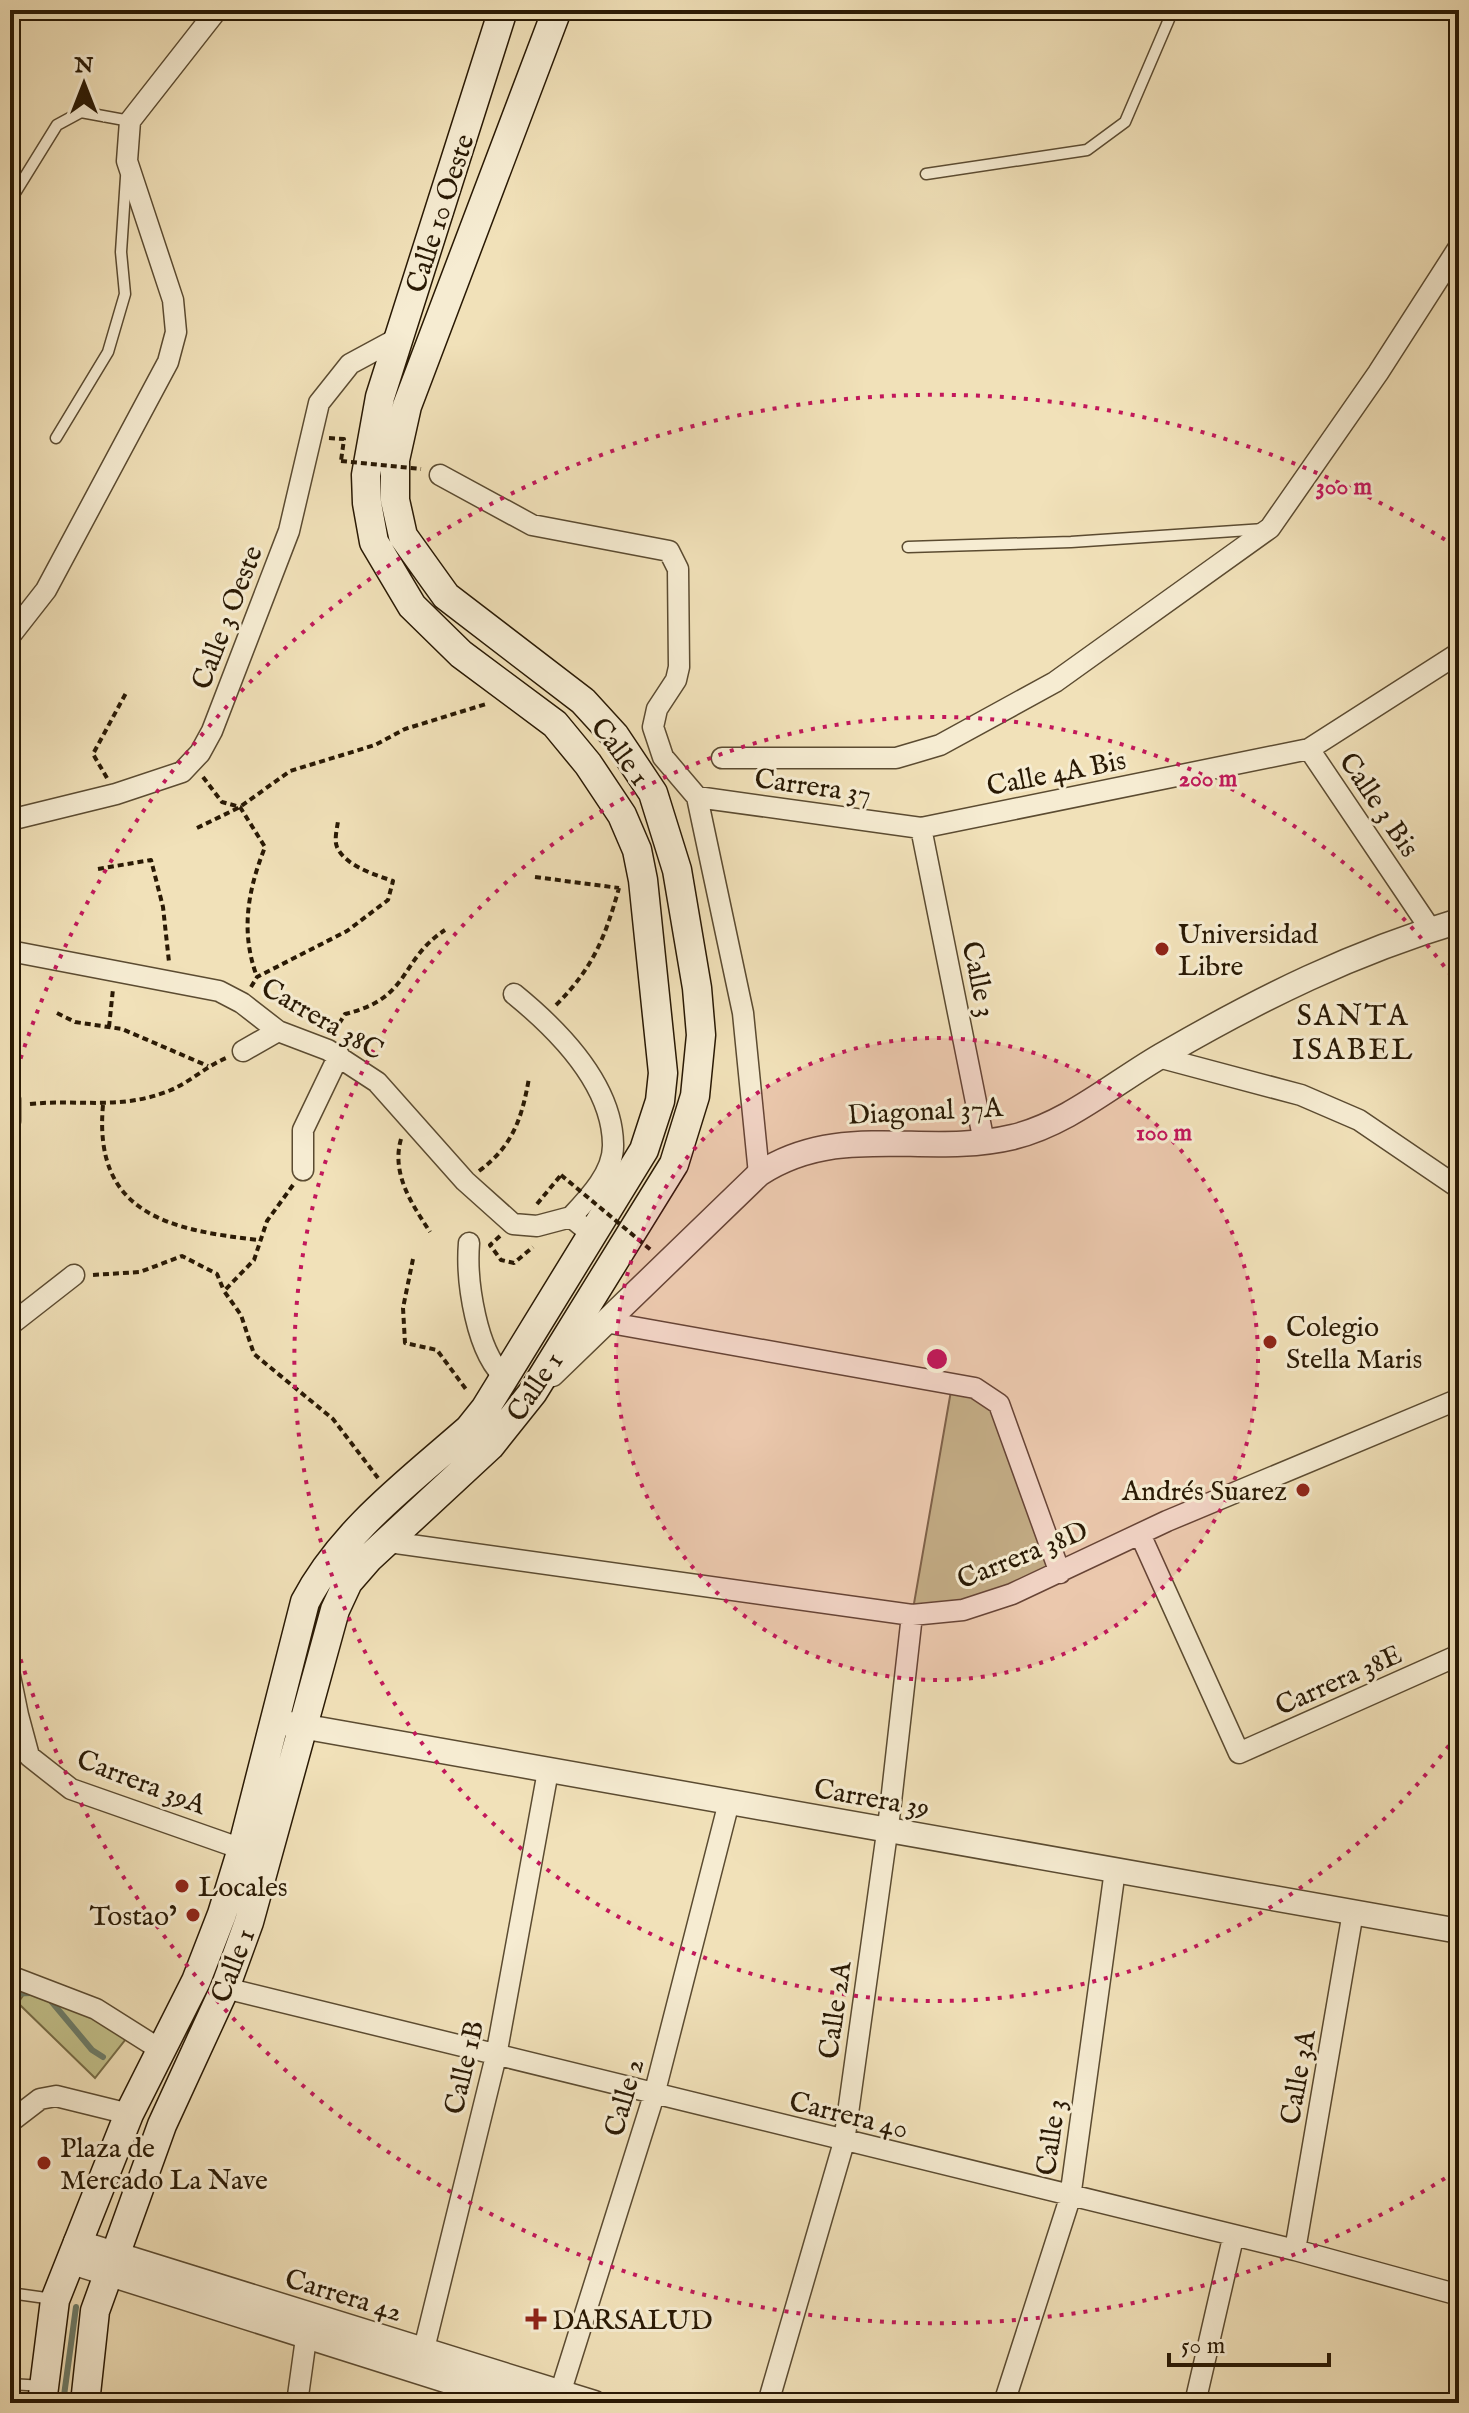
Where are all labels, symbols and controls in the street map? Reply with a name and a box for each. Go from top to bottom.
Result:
north arrow [44,44,124,124]
text: N [73,52,94,80]
street label: Calle 10 Oeste [399,130,484,298]
text: 300 m [1316,472,1373,503]
street label: Calle 3 Oeste [185,541,272,695]
street label: Calle 1 [582,711,656,794]
street label: Calle 4A Bis [984,744,1129,805]
street label: Calle 3 Bis [1330,746,1426,864]
street label: Carrera 37 [752,762,873,813]
text: 200 m [1179,764,1238,795]
place label: Universidad Libre [1178,918,1318,985]
street label: Calle 3 [952,938,1003,1021]
marker: Universidad Libre [1153,940,1171,958]
street label: Carrera 38C [254,971,389,1069]
district label: SANTA ISABEL [1292,998,1414,1070]
street label: Diagonal 37A [847,1091,1005,1134]
text: 100 m [1136,1118,1193,1149]
place label: Colegio Stella Maris [1286,1311,1422,1378]
marker: Colegio Stella Maris [1261,1333,1279,1351]
centre of rings [923,1345,951,1373]
street label: Calle 1 [500,1346,572,1429]
place label: Andrés Suarez [1121,1475,1287,1510]
marker: Andrés Suarez [1294,1481,1312,1499]
street label: Carrera 38D [952,1514,1093,1598]
street label: Carrera 38E [1270,1638,1408,1725]
street label: Carrera 39A [72,1743,212,1824]
street label: Carrera 39 [811,1772,932,1827]
place label: Locales [198,1871,288,1906]
marker: Locales [173,1877,191,1895]
place label: Tostao’ [89,1900,177,1935]
marker: Tostao’ [184,1906,202,1924]
street label: Calle 1 [204,1924,264,2008]
street label: Calle 2A [812,1958,861,2061]
street label: Calle 1B [438,2017,493,2118]
street label: Calle 3A [1274,2026,1325,2128]
street label: Calle 2 [598,2055,653,2141]
street label: Carrera 40 [785,2085,912,2148]
street label: Calle 3 [1030,2097,1075,2178]
place label: Plaza de Mercado La Nave [60,2132,268,2199]
marker: Plaza de Mercado La Nave [35,2154,53,2172]
street label: Carrera 42 [280,2262,406,2331]
place label: DARSALUD [552,2304,713,2339]
marker: DARSALUD [527,2310,545,2328]
scale bar [1169,2317,1329,2367]
text: 50 m [1181,2331,1225,2362]

